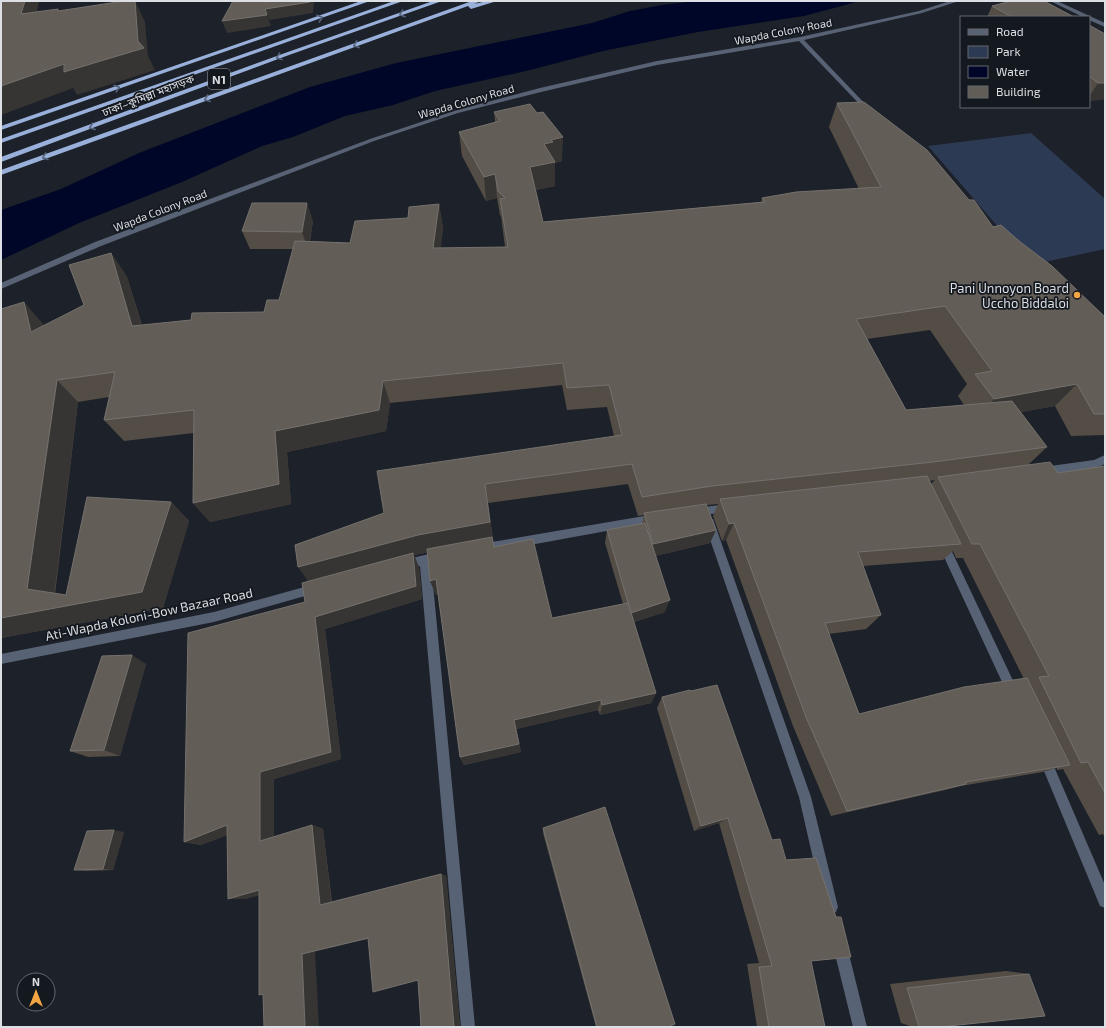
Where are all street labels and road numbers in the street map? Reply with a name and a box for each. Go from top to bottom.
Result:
street label: Wapda Colony Road [733,15,833,47]
road number: N1 [208,69,230,89]
street label: ঢাকা–কুমিল্লা মহাসড়ক [99,71,196,120]
street label: Wapda Colony Road [416,81,516,121]
street label: Wapda Colony Road [111,186,209,234]
street label: Ati-Wapda Koloni-Bow Bazaar Road [44,584,254,644]

